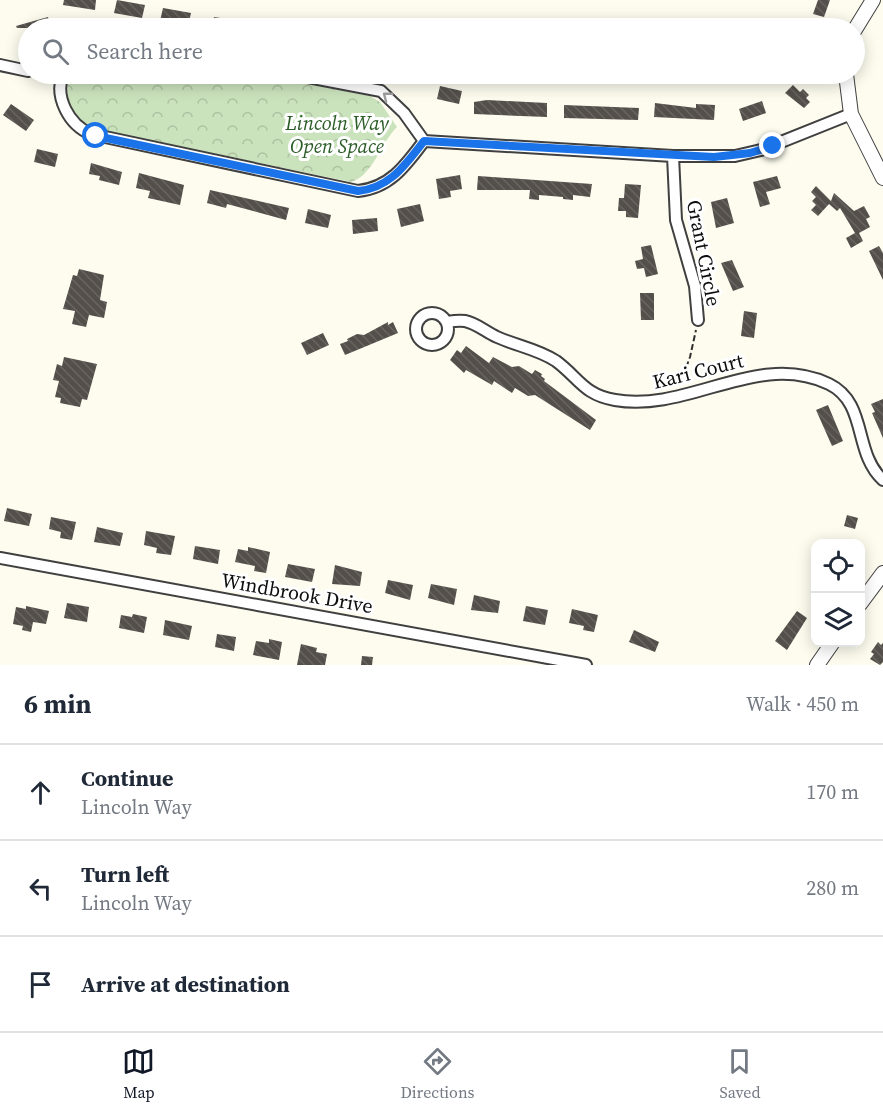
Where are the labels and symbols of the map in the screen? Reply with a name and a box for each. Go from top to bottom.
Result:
one-way arrow [383,93,394,104]
park label: Lincoln Way Open Space [284,109,389,160]
route start [82,122,108,148]
route end [759,132,785,158]
street label: Grant Circle [680,197,728,309]
street label: Kari Court [650,346,747,396]
street label: Windbrook Drive [219,566,375,620]

